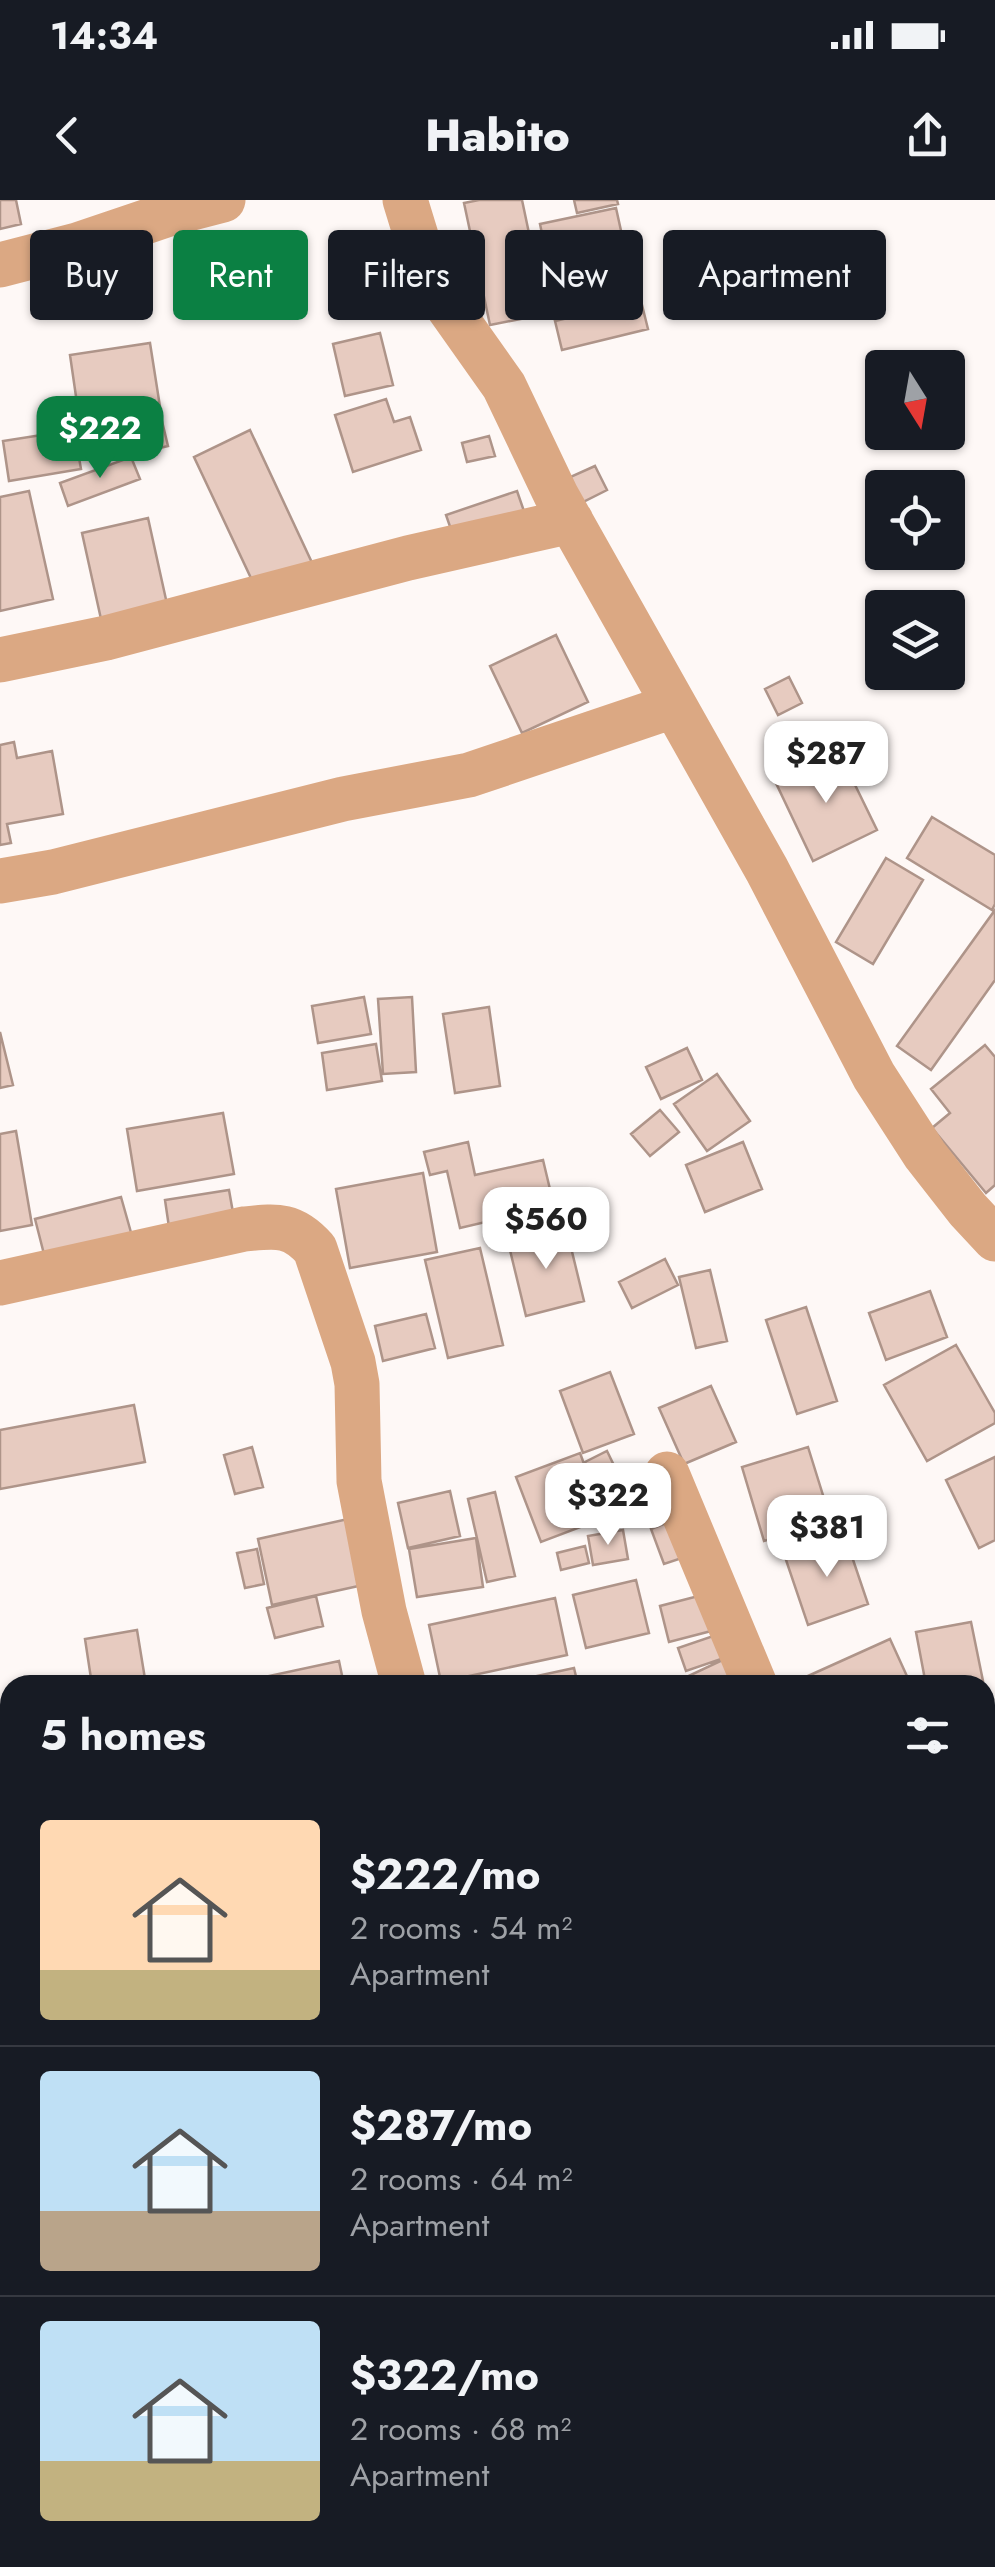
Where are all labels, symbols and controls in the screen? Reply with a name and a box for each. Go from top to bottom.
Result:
text: 14:34 [50,8,158,63]
text: Habito [425,103,570,168]
icon: back [40,108,95,163]
icon: share [900,108,955,163]
chip: Buy [30,230,153,320]
chip: Rent [173,230,308,320]
chip: Filters [328,230,485,320]
chip: New [505,230,643,320]
chip: Apartment [663,230,886,320]
north arrow [865,350,965,450]
map controls [865,350,965,690]
pin: $222 [41,396,159,481]
text: $222 [59,405,141,451]
button: locate [865,470,965,570]
button: layers [865,590,965,690]
pin: $287 [767,721,885,806]
text: $287 [786,730,866,776]
pin: $560 [487,1187,605,1272]
text: $560 [504,1196,588,1242]
pin: $322 [549,1463,667,1548]
text: $322 [567,1472,649,1518]
pin: $381 [768,1495,886,1580]
text: $381 [789,1504,865,1550]
text: 5 homes [40,1705,206,1766]
icon: filters [900,1708,955,1763]
text: $222/mo [350,1844,541,1905]
icon: home [120,1860,240,1980]
text: 2 rooms · 54 m² [350,1905,572,1951]
text: Apartment [350,1951,489,1997]
text: $287/mo [350,2095,532,2156]
icon: home [120,2111,240,2231]
text: 2 rooms · 64 m² [350,2156,573,2202]
text: Apartment [350,2202,489,2248]
text: $322/mo [350,2345,539,2406]
icon: home [120,2361,240,2481]
text: 2 rooms · 68 m² [350,2406,571,2452]
text: Apartment [350,2452,489,2498]

